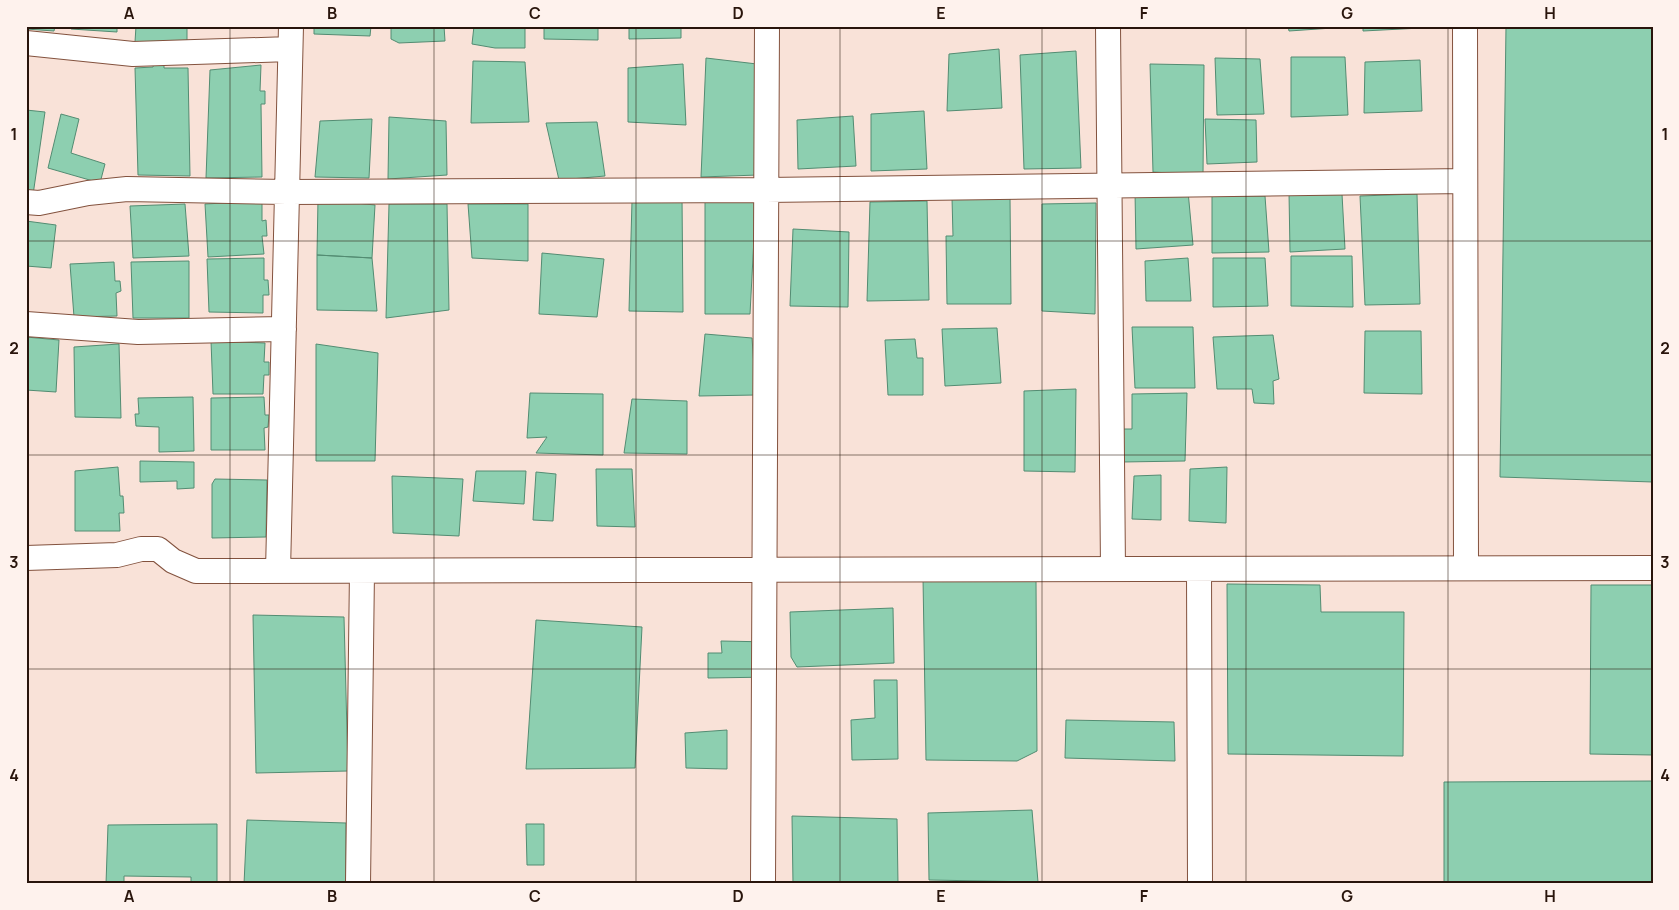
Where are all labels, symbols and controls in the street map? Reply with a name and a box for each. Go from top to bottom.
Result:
text: A [124,2,135,24]
text: B [327,2,337,24]
text: C [529,2,541,24]
text: D [732,2,744,24]
text: E [936,2,946,24]
text: F [1140,2,1149,24]
text: G [1341,2,1353,24]
text: H [1544,2,1556,24]
text: 1 [10,123,18,145]
text: 1 [1661,123,1669,145]
text: 2 [9,337,19,359]
text: 2 [1660,337,1670,359]
text: 3 [9,551,19,573]
text: 3 [1660,551,1670,573]
text: 4 [9,764,19,786]
text: 4 [1660,764,1670,786]
text: A [124,885,135,907]
text: B [327,885,337,907]
text: C [529,885,541,907]
text: D [732,885,744,907]
text: E [936,885,946,907]
text: F [1140,885,1149,907]
text: G [1341,885,1353,907]
text: H [1544,885,1556,907]

